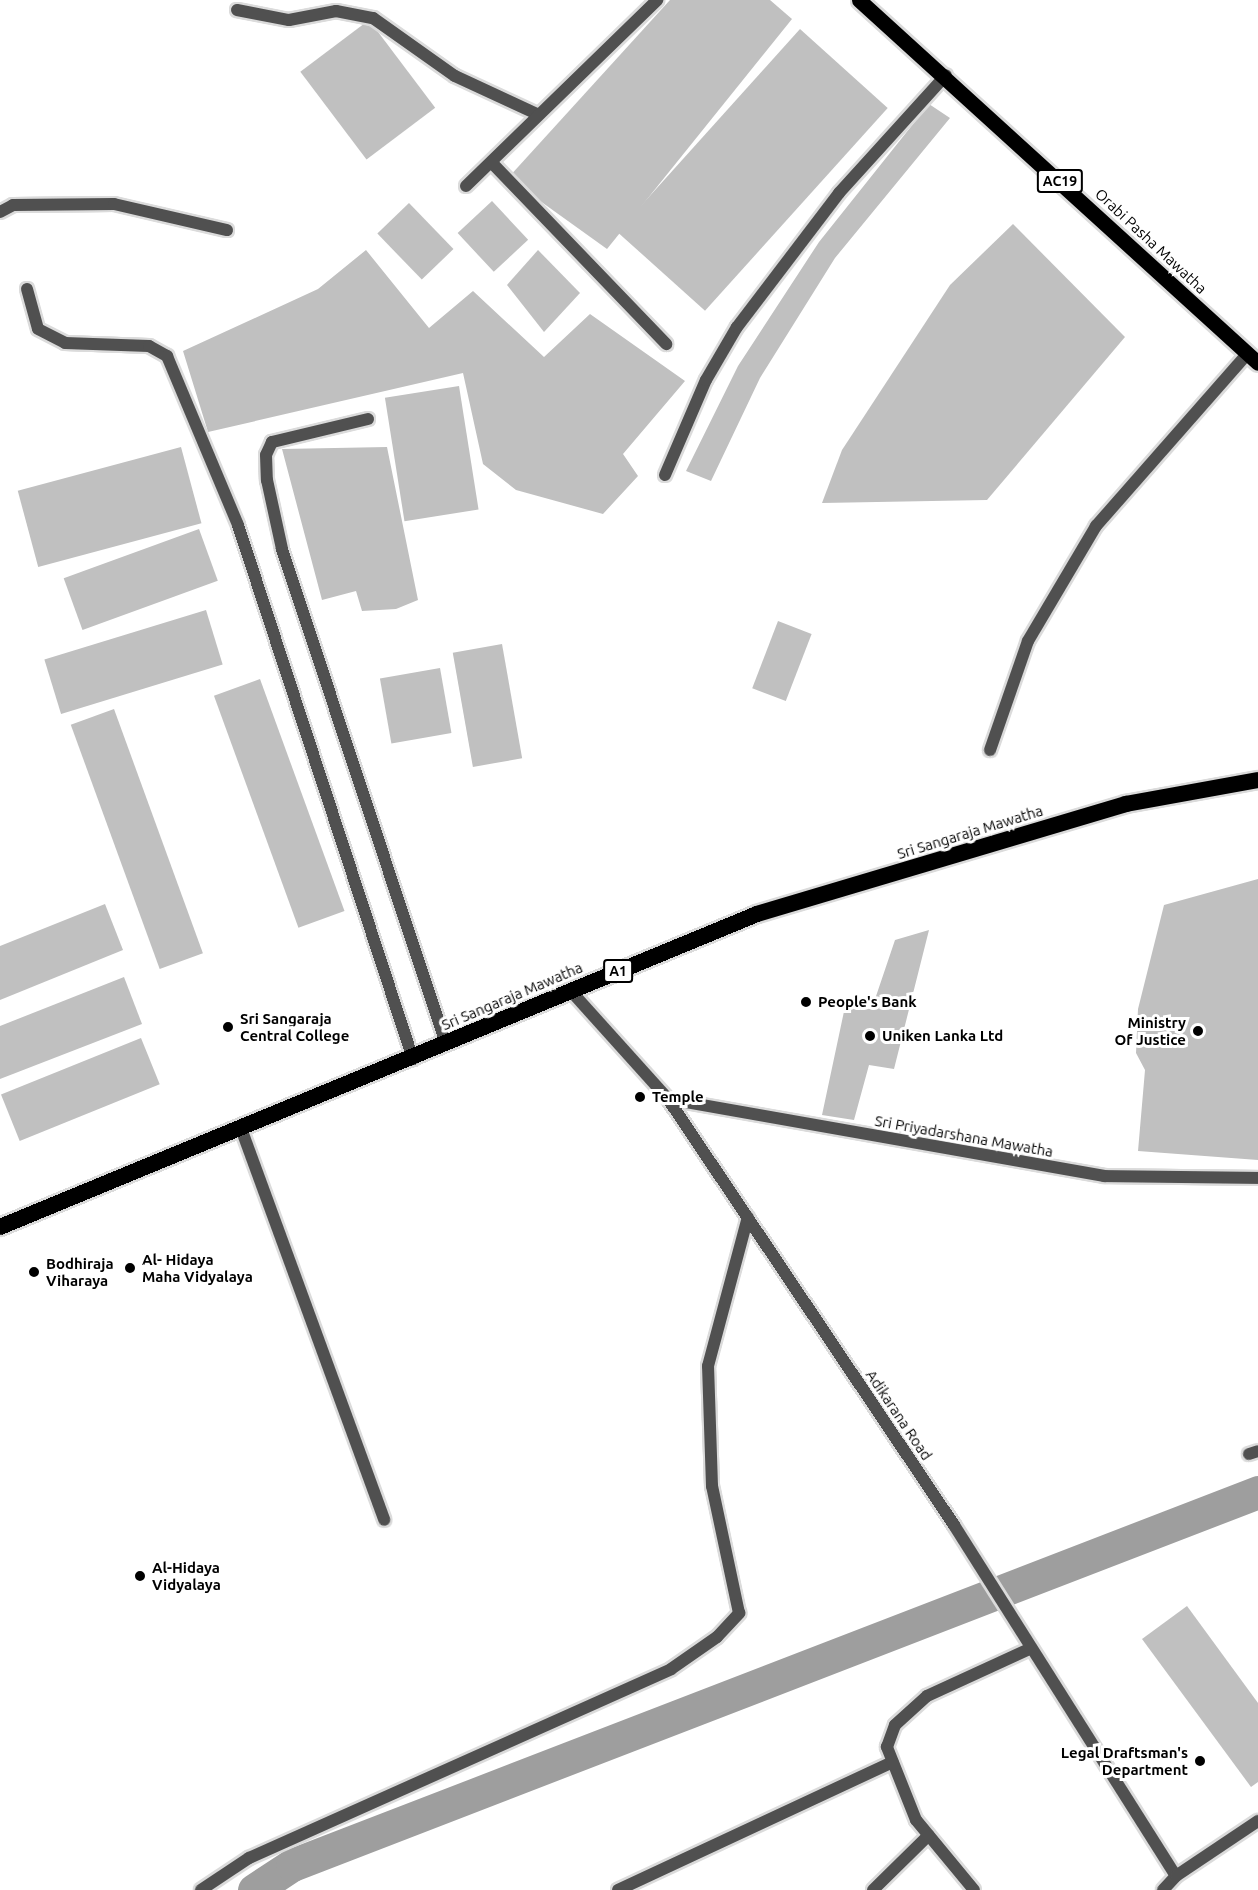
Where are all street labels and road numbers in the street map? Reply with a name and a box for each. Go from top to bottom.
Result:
road number: AC19 [1036,170,1084,192]
street label: Orabi Pasha Mawatha [1092,185,1210,297]
street label: Sri Sangaraja Mawatha [895,801,1045,863]
street label: Sri Sangaraja Mawatha [439,958,585,1034]
road number: A1 [603,960,633,982]
street label: Sri Priyadarshana Mawatha [873,1111,1055,1161]
street label: Adikarana Road [862,1366,936,1464]

